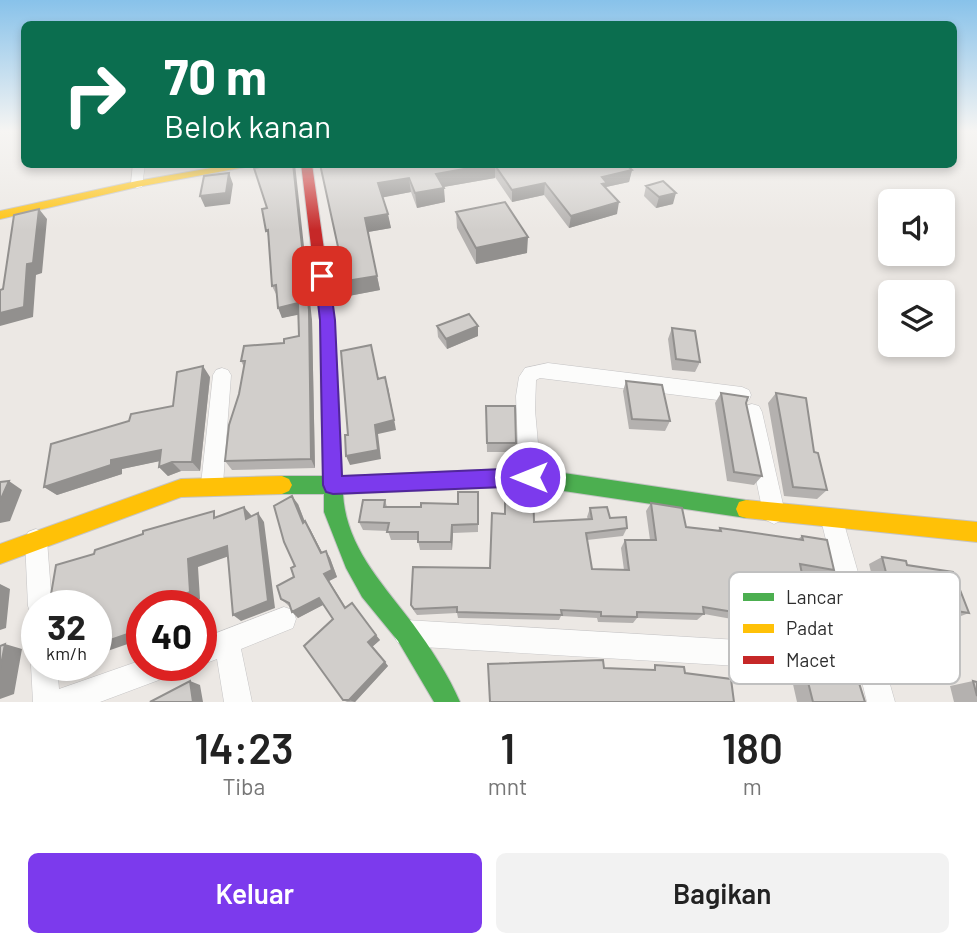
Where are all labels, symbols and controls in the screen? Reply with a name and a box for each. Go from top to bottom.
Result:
text: 70 m [164,46,267,105]
icon: right [49,49,140,140]
text: Belok kanan [164,106,331,144]
map controls [878,189,955,357]
button: sound [878,189,955,266]
pin [292,246,352,306]
icon: arrive [303,257,341,295]
button: layers [878,280,955,357]
position arrow [493,440,567,514]
legend [729,572,960,684]
text: Lancar [786,585,843,608]
speed limit sign: 40 [126,590,217,681]
text: 32 [47,605,86,647]
text: Padat [786,616,834,639]
text: km/h [46,642,87,664]
text: Macet [786,648,836,671]
text: 14:23 [194,722,294,772]
text: 1 [500,722,515,772]
text: 180 [722,722,783,772]
text: Tiba [222,772,265,800]
text: mnt [488,772,528,800]
text: m [743,772,762,800]
button: Keluar [28,853,482,933]
button: Bagikan [496,853,949,933]

